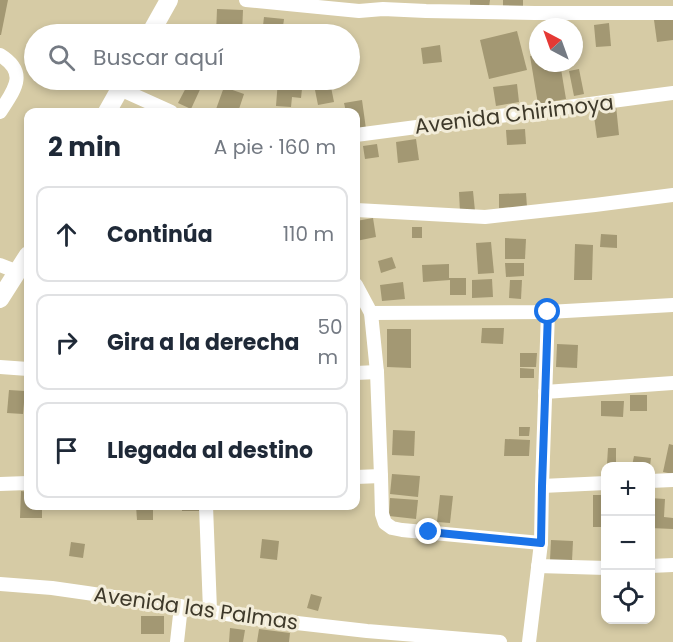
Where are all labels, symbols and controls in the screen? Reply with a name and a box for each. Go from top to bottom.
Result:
north arrow [529,18,583,72]
search box [24,24,360,90]
icon: search [45,41,78,74]
text: Buscar aquí [93,42,224,73]
street label: Avenida Chirimoya [413,87,615,141]
text: 2 min [48,129,121,165]
text: A pie · 160 m [214,133,336,161]
icon: ahead [50,218,83,251]
text: Continúa [107,219,213,250]
text: 110 m [283,220,334,248]
route start [534,298,560,324]
text: 50 m [318,313,343,371]
icon: right [50,326,83,359]
text: Gira a la derecha [107,327,300,358]
icon: arrive [50,434,83,467]
text: Llegada al destino [107,435,313,466]
map controls [601,462,655,624]
button: + [601,462,655,516]
button: − [601,516,655,570]
route end [415,518,441,544]
button: locate [601,570,655,624]
street label: Avenida las Palmas [92,579,300,637]

